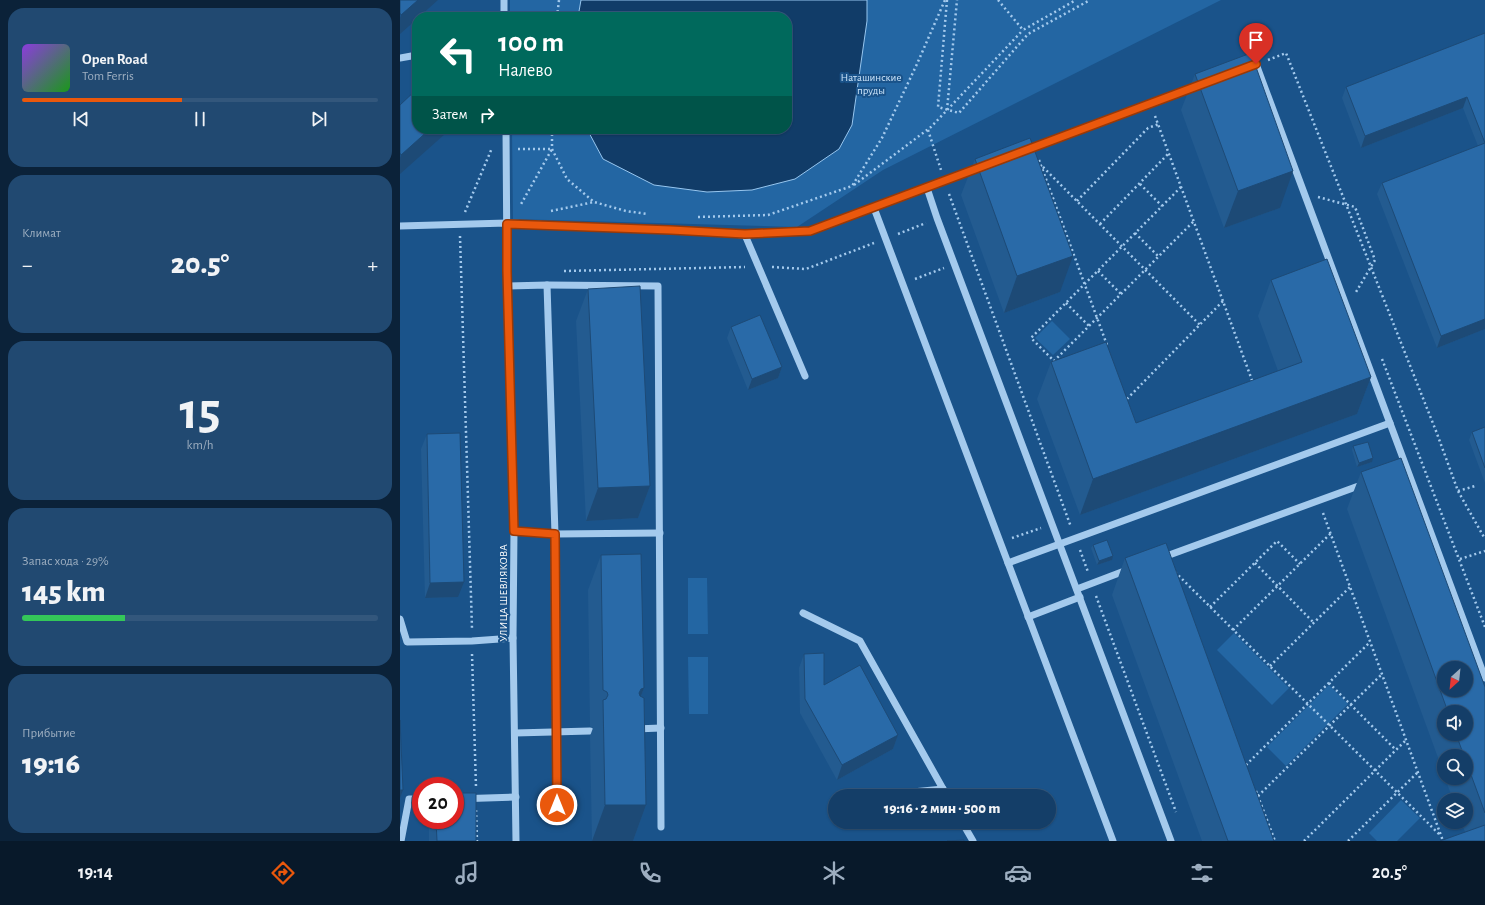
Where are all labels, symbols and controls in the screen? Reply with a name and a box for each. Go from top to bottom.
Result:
pin [1239,23,1273,64]
icon: left [432,28,484,80]
text: 100 m [498,29,564,57]
icon: arrive [1245,29,1267,51]
text: Open Road [82,52,148,67]
text: Налево [498,62,552,80]
text: Tom Ferris [82,70,134,83]
park label: Наташинские пруды [841,72,901,96]
icon: right [476,104,498,126]
text: Затем [432,107,468,122]
icon: previous [70,108,92,130]
icon: pause [189,108,211,130]
icon: next [308,108,330,130]
text: Климат [22,227,61,240]
text: 20.5° [171,249,229,279]
text: − [22,254,33,276]
text: + [367,254,378,276]
text: 15 [179,386,221,438]
text: km/h [187,439,213,452]
street label: УЛИЦА ШЕВЛЯКОВА [498,544,509,642]
text: Запас хода · 29% [22,555,109,568]
text: 145 km [22,577,106,607]
north arrow [1437,661,1473,697]
map controls [1437,661,1473,829]
button: sound [1437,705,1473,741]
text: Прибытие [22,727,76,740]
text: 19:16 [22,749,80,779]
button: search [1437,749,1473,785]
speed limit sign: 20 [412,777,464,829]
position arrow [536,784,578,826]
button: layers [1437,793,1473,829]
text: 19:16 · 2 мин · 500 m [884,801,1000,816]
icon: directions [269,859,297,887]
icon: music [453,859,481,887]
icon: phone [636,859,664,887]
icon: climate [820,859,848,887]
icon: car [1004,859,1032,887]
icon: filters [1188,859,1216,887]
text: 19:14 [78,864,113,882]
text: 20.5° [1372,864,1407,882]

